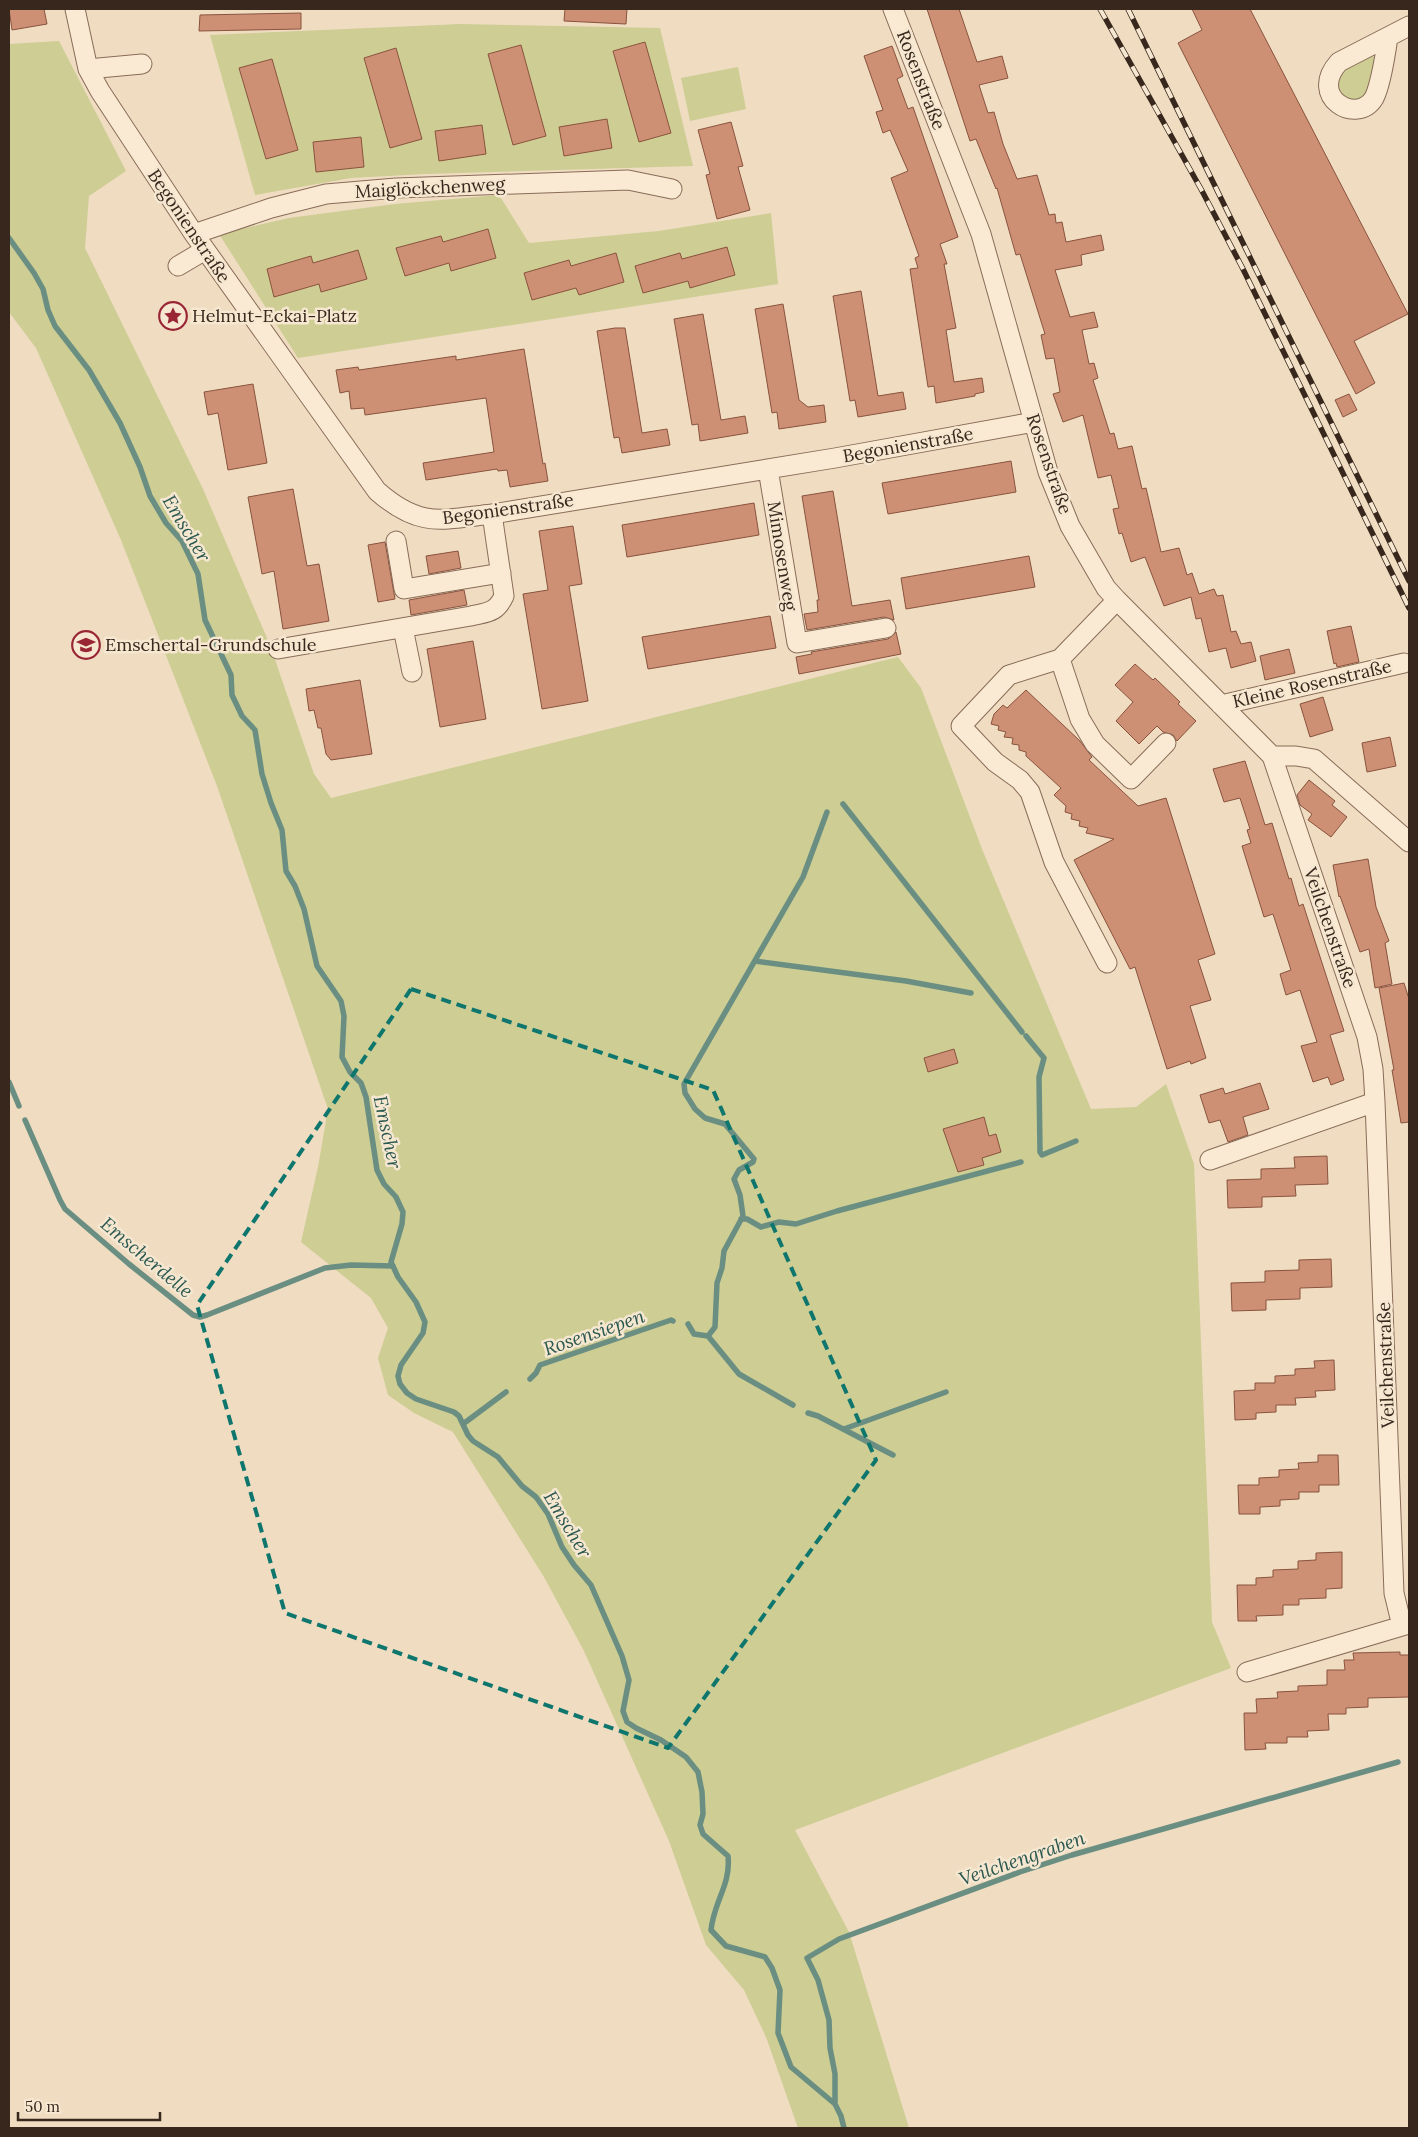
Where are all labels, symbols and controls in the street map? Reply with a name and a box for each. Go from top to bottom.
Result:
street label: Rosenstraße [892,27,951,133]
street label: Begonienstraße [143,164,236,287]
street label: Maiglöckchenweg [354,172,507,203]
place icon: Helmut-Eckai-Platz [158,301,188,331]
place label: Helmut-Eckai-Platz [192,304,357,327]
street label: Rosenstraße [1022,410,1078,517]
street label: Begonienstraße [841,422,975,467]
street label: Begonienstraße [441,488,575,529]
water label: Emscher [158,490,217,566]
street label: Mimosenweg [762,499,803,613]
school or university icon: Emschertal-Grundschule [71,630,101,660]
place label: Emschertal-Grundschule [105,633,317,656]
street label: Kleine Rosenstraße [1230,654,1394,713]
street label: Veilchenstraße [1299,864,1362,991]
water label: Emscher [369,1093,408,1171]
water label: Emscherdelle [96,1211,198,1303]
street label: Veilchenstraße [1372,1301,1399,1429]
water label: Rosensiepen [540,1303,648,1361]
water label: Emscher [539,1486,598,1562]
water label: Veilchengraben [956,1825,1088,1891]
scale bar [18,2090,160,2122]
text: 50 m [25,2097,60,2116]

